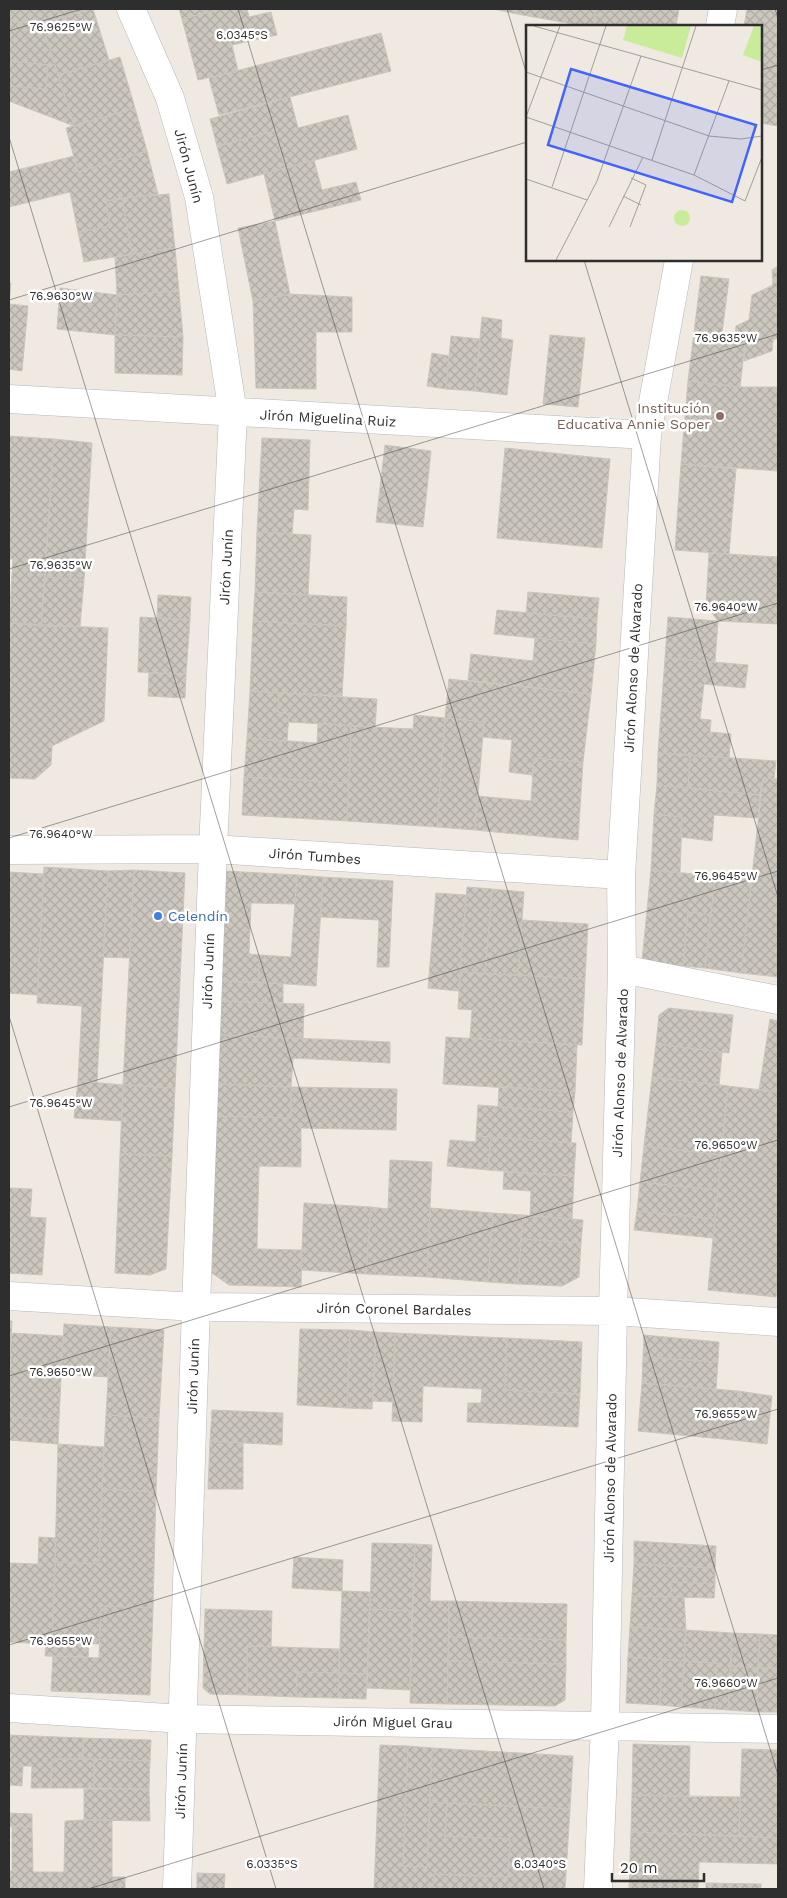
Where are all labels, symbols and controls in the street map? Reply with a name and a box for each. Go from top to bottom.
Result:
text: 76.9625°W [30,20,93,34]
inset map [526,25,762,261]
text: 6.0345°S [216,28,268,42]
street label: Jirón Junín [171,127,207,205]
text: 76.9630°W [29,289,93,303]
text: 76.9635°W [695,331,758,345]
place label: Institución Educativa Annie Soper [557,400,710,432]
street label: Jirón Miguelina Ruiz [259,406,397,430]
marker: Institución Educativa Annie Soper [714,410,726,422]
street label: Jirón Junín [216,529,236,605]
text: 76.9635°W [30,558,93,572]
street label: Jirón Alonso de Alvarado [621,583,645,753]
text: 76.9640°W [694,600,758,614]
text: 76.9640°W [29,827,93,841]
street label: Jirón Tumbes [268,845,362,867]
text: 76.9645°W [694,869,758,883]
place label: Celendín [168,908,228,924]
marker: Celendín [152,910,164,922]
street label: Jirón Junín [199,933,217,1009]
street label: Jirón Alonso de Alvarado [609,988,631,1158]
text: 76.9645°W [29,1096,93,1110]
text: 76.9650°W [694,1138,758,1152]
street label: Jirón Coronel Bardales [316,1300,472,1318]
street label: Jirón Junín [184,1338,202,1414]
text: 76.9650°W [29,1365,93,1379]
street label: Jirón Alonso de Alvarado [601,1393,619,1563]
text: 76.9655°W [695,1407,758,1421]
text: 76.9655°W [30,1634,93,1648]
text: 76.9660°W [694,1676,758,1690]
street label: Jirón Miguel Grau [333,1713,453,1731]
street label: Jirón Junín [172,1743,190,1819]
scale bar [612,1850,704,1882]
text: 6.0335°S [246,1857,298,1871]
text: 6.0340°S [514,1857,566,1871]
text: 20 m [620,1859,658,1877]

